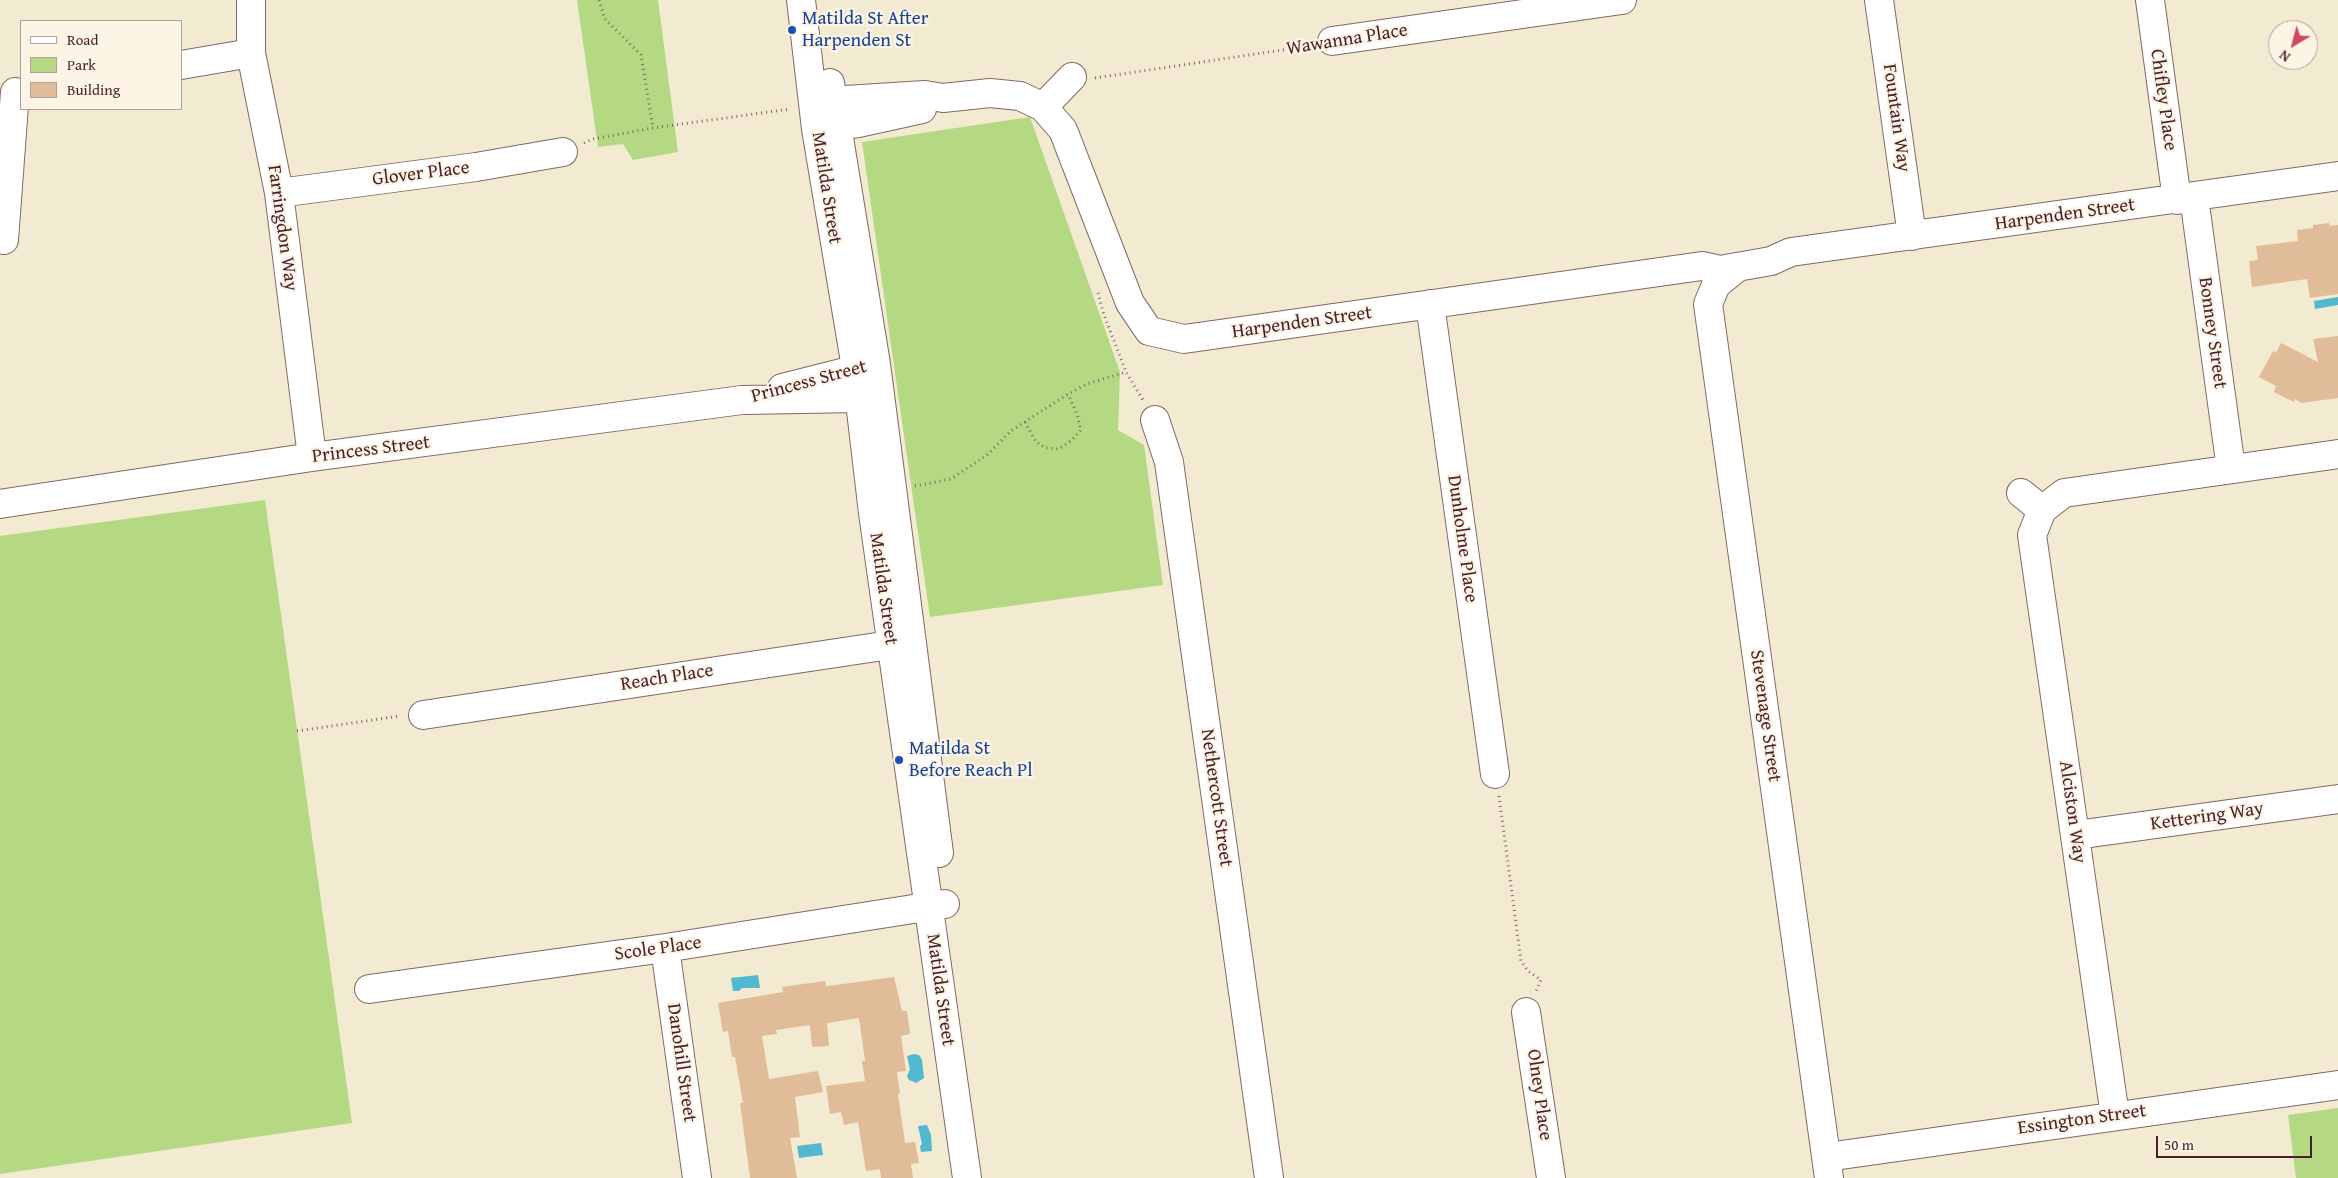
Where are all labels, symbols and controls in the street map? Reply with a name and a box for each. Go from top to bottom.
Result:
place label: Matilda St After Harpenden St [802,8,928,52]
street label: Wawanna Place [1285,19,1409,61]
legend [20,20,182,110]
north arrow [2268,20,2318,70]
marker: Matilda St After Harpenden St [786,24,798,36]
text: Road [67,29,98,50]
text: N [2275,45,2294,67]
street label: Chifley Place [2145,48,2181,152]
text: Park [67,54,96,75]
street label: Fountain Way [1877,62,1915,174]
text: Building [67,79,120,100]
street label: Matilda Street [806,130,846,246]
street label: Glover Place [371,157,471,191]
street label: Farringdon Way [262,163,302,293]
street label: Harpenden Street [1993,194,2137,236]
street label: Bonney Street [2193,276,2231,390]
street label: Harpenden Street [1230,302,1374,344]
street label: Princess Street [749,356,869,408]
street label: Princess Street [311,431,431,469]
street label: Dunholme Place [1442,474,1482,604]
street label: Matilda Street [864,531,902,647]
street label: Stevenage Street [1744,649,1786,783]
street label: Reach Place [619,659,715,697]
street label: Nethercott Street [1195,728,1237,868]
place label: Matilda St Before Reach Pl [909,738,1032,782]
marker: Matilda St Before Reach Pl [893,754,905,766]
street label: Alciston Way [2054,759,2090,865]
street label: Kettering Way [2149,798,2265,836]
street label: Scole Place [613,932,703,966]
street label: Matilda Street [921,932,959,1048]
street label: Danohill Street [661,1002,701,1124]
street label: Olney Place [1521,1048,1557,1142]
street label: Essington Street [2016,1100,2148,1140]
scale bar [2158,1126,2314,1158]
text: 50 m [2164,1134,2194,1155]

